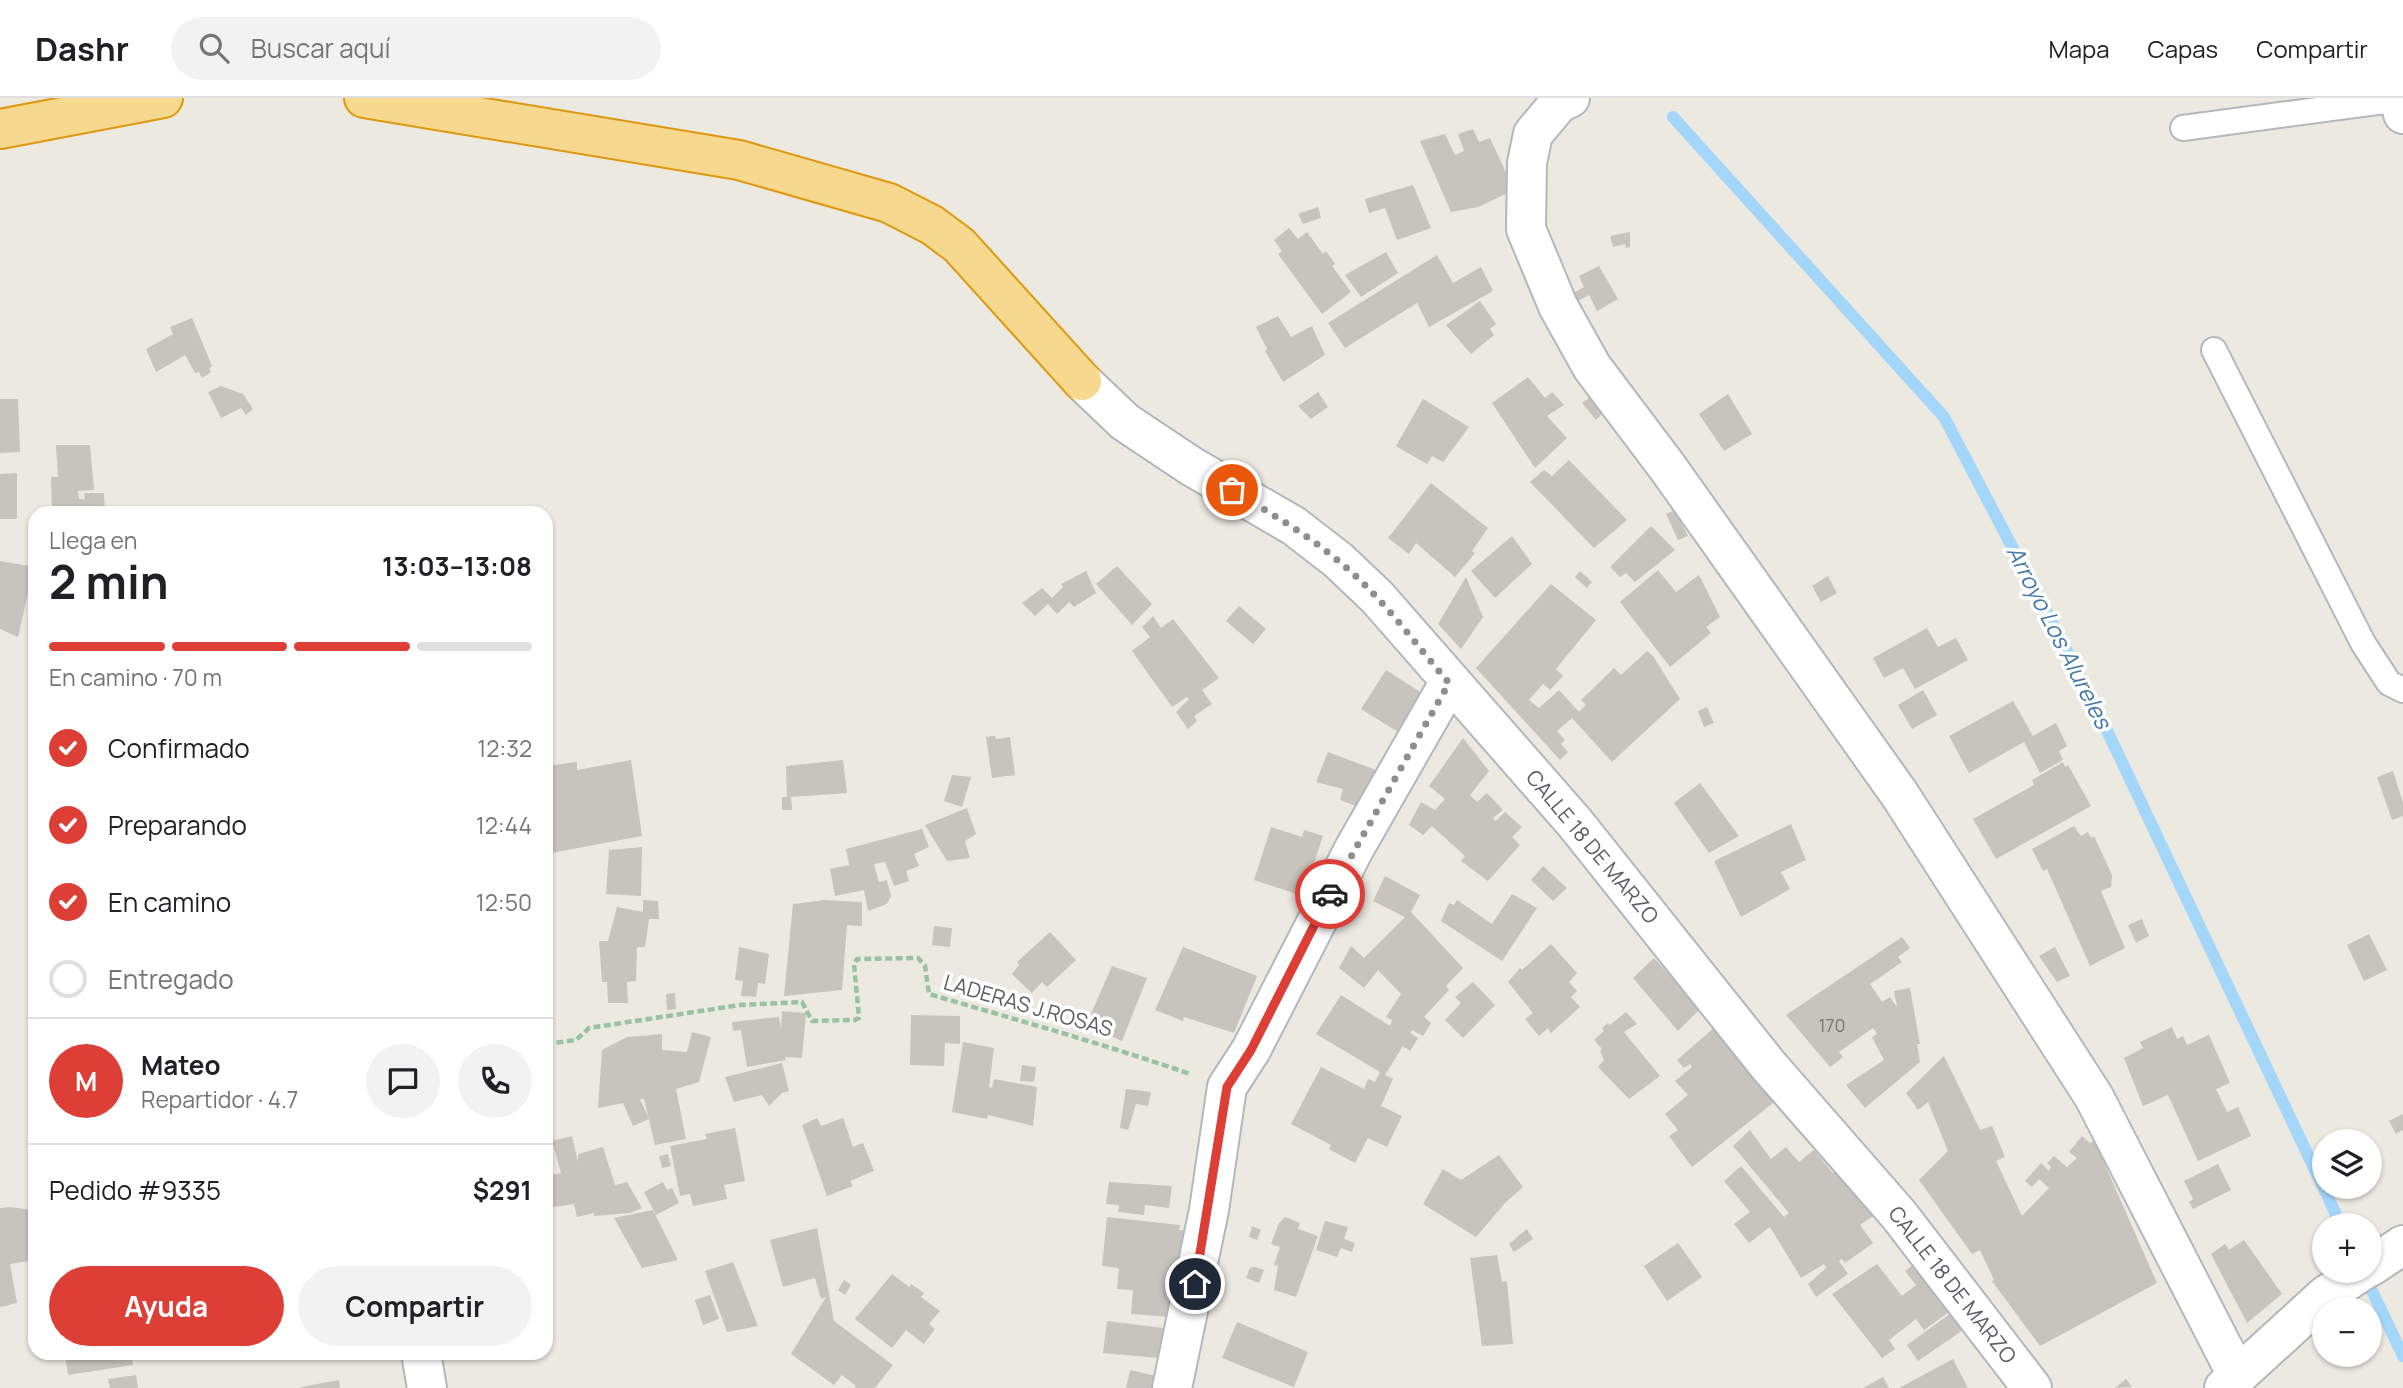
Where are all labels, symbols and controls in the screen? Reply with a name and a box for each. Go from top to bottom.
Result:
search box [171,17,661,80]
text: Dashr [35,26,129,71]
icon: search [195,29,233,67]
text: Buscar aquí [251,30,391,66]
text: Mapa [2049,32,2110,65]
text: Capas [2148,32,2218,65]
text: Compartir [2256,32,2368,65]
pin [1202,460,1262,520]
icon: bag [1213,471,1251,509]
text: Llega en [49,524,137,556]
water label: Arroyo Los Alureles [2000,539,2121,735]
text: 13:03–13:08 [382,548,532,584]
text: 2 min [49,550,169,613]
text: En camino · 70 m [49,661,222,693]
icon: check [49,729,87,767]
text: Confirmado [108,730,250,766]
text: 12:32 [477,732,532,764]
street label: CALLE 18 DE MARZO [1520,764,1665,929]
icon: check [49,806,87,844]
text: Preparando [108,807,247,843]
text: 12:44 [476,809,532,841]
courier [1295,859,1365,929]
icon: car [1311,875,1349,913]
icon: check [49,883,87,921]
text: En camino [108,884,231,920]
text: 12:50 [476,886,532,918]
text: Entregado [108,961,234,997]
street label: LADERAS J.ROSAS [941,968,1116,1043]
house number: 170 [1818,1013,1846,1037]
button: chat [366,1044,440,1118]
button: phone [458,1044,532,1118]
text: Mateo [141,1047,220,1083]
text: M [75,1063,97,1099]
text: Repartidor · 4.7 [141,1083,298,1115]
map controls [2312,1129,2382,1367]
button: layers [2312,1129,2382,1199]
text: Pedido #9335 [49,1172,221,1208]
text: $291 [473,1172,532,1208]
street label: CALLE 18 DE MARZO [1882,1200,2023,1369]
button: + [2312,1213,2382,1283]
pin [1165,1254,1225,1314]
icon: home [1176,1265,1214,1303]
button: Ayuda [49,1266,284,1346]
button: Compartir [298,1266,532,1346]
button: − [2312,1297,2382,1367]

